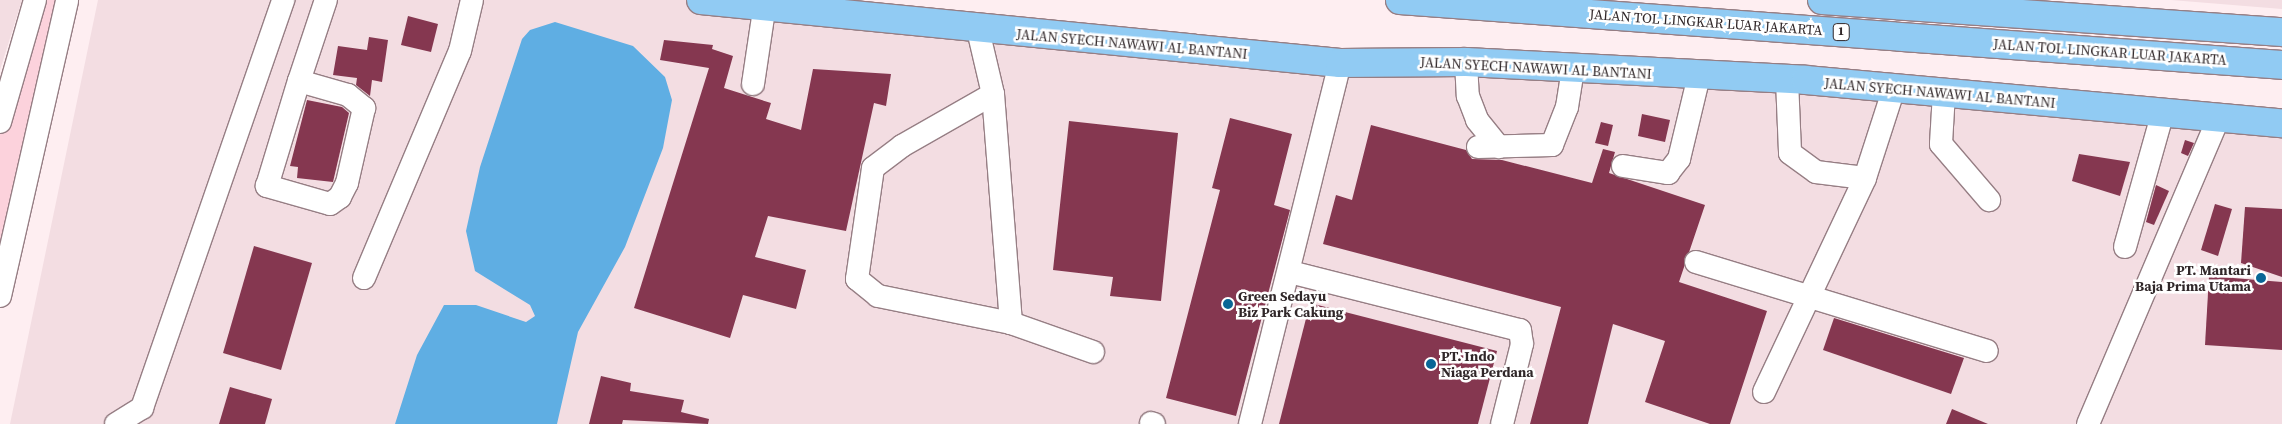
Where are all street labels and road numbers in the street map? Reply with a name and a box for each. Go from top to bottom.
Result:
street label: JALAN TOL LINGKAR LUAR JAKARTA [1589,5,1823,39]
road number: 1 [1832,22,1850,42]
street label: JALAN SYECH NAWAWI AL BANTANI [1016,26,1248,62]
street label: JALAN TOL LINGKAR LUAR JAKARTA [1993,35,2227,69]
street label: JALAN SYECH NAWAWI AL BANTANI [1420,54,1652,82]
street label: JALAN SYECH NAWAWI AL BANTANI [1824,75,2056,111]

